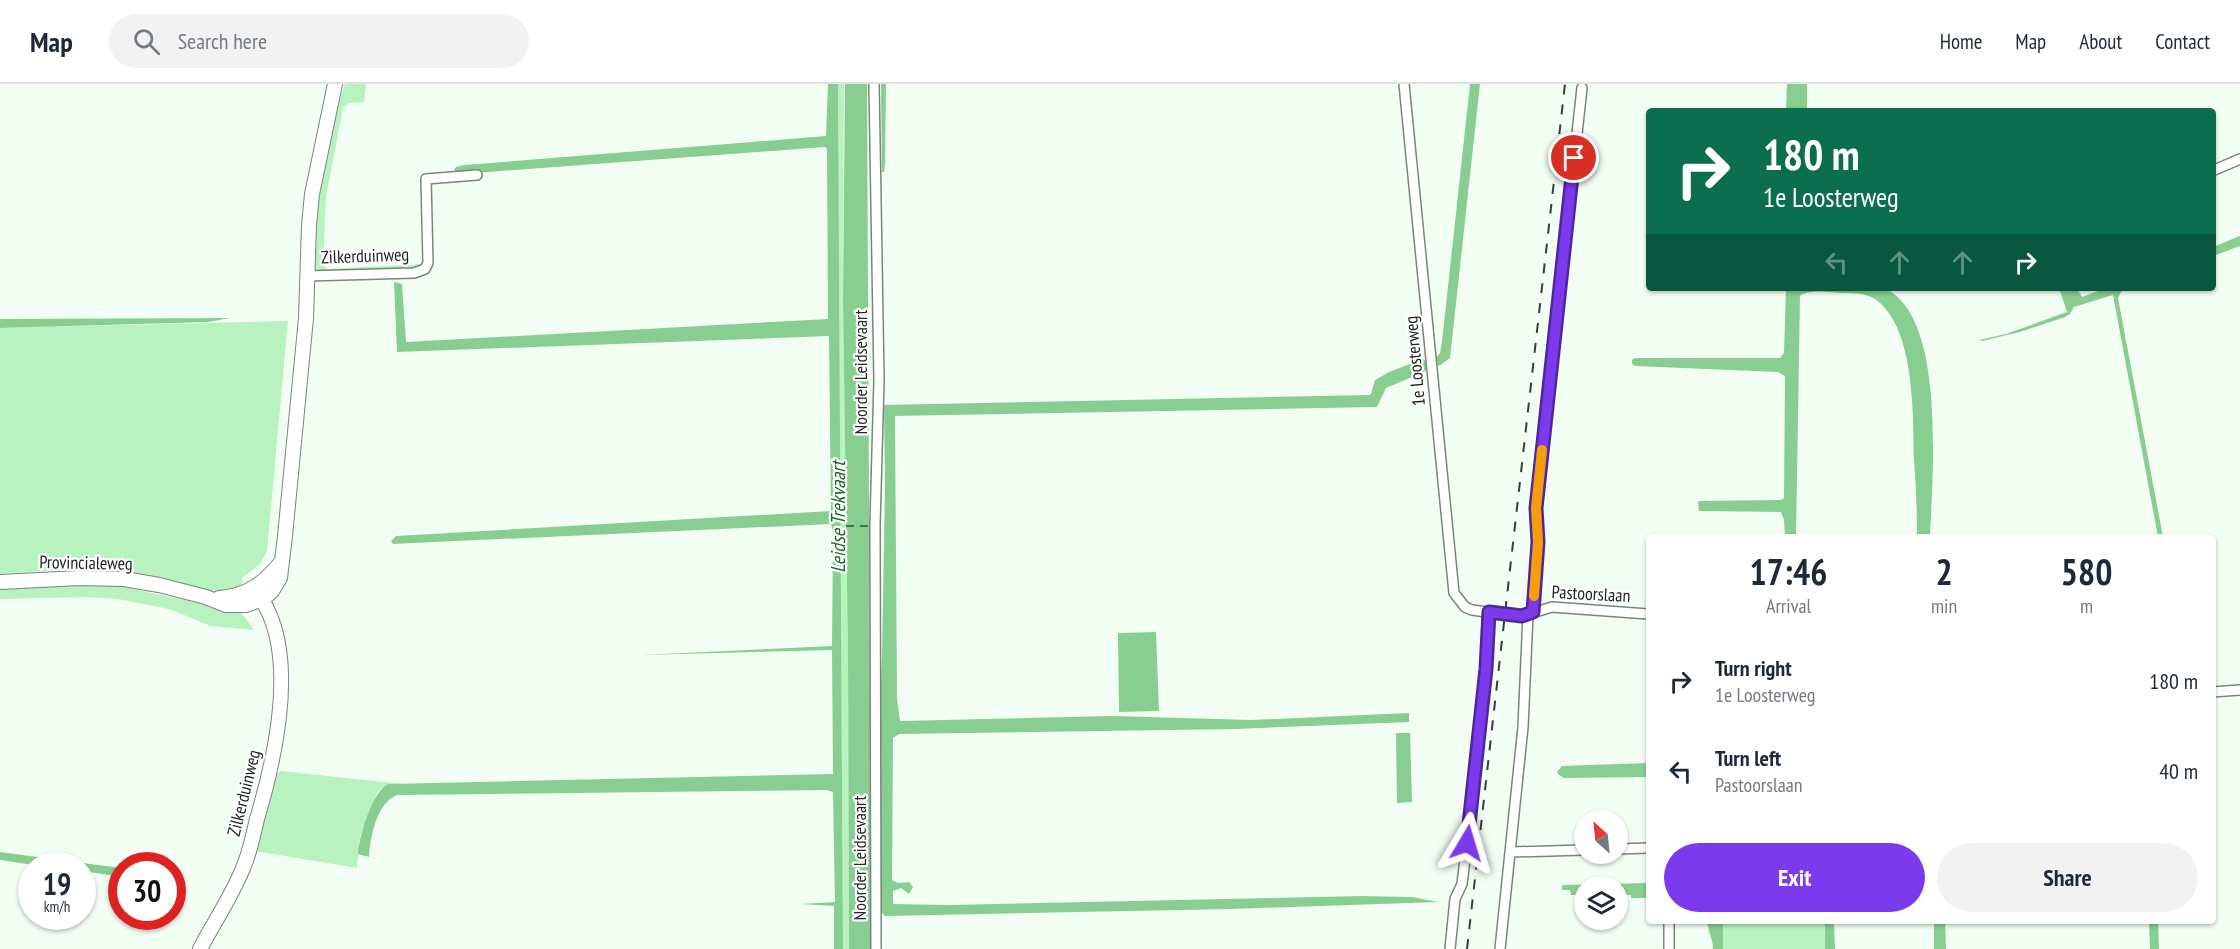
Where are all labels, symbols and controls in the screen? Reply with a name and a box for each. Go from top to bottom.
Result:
search box [109,14,529,68]
text: Map [30,23,73,60]
icon: search [130,25,163,58]
text: Search here [178,27,267,55]
text: Home [1940,28,1982,55]
text: Map [2015,28,2046,55]
text: About [2079,28,2122,55]
text: Contact [2155,28,2210,55]
text: 180 m [1763,127,1860,182]
pin [1548,132,1599,183]
icon: right [1664,132,1742,210]
icon: arrive [1557,141,1590,174]
text: 1e Loosterweg [1763,180,1899,214]
street label: Zilkerduinweg [321,242,409,269]
icon: left [1820,246,1853,279]
icon: ahead [1883,246,1916,279]
icon: ahead [1946,246,1979,279]
icon: right [2009,246,2042,279]
street label: Noorder Leidsevaart [849,310,872,434]
street label: 1e Loosterweg [1399,315,1430,407]
water label: Leidse Trekvaart [825,459,851,573]
text: 17:46 [1750,548,1827,595]
text: 2 [1935,548,1953,595]
text: 580 [2061,548,2112,595]
street label: Provincialeweg [39,550,133,575]
street label: Pastoorslaan [1551,580,1631,607]
text: Arrival [1766,593,1811,619]
text: min [1931,593,1957,619]
text: m [2080,593,2093,619]
text: Turn right [1715,654,1792,682]
icon: right [1664,665,1697,698]
text: 180 m [2149,667,2198,695]
text: 1e Loosterweg [1715,682,1815,708]
text: Turn left [1715,744,1781,772]
street label: Zilkerduinweg [222,747,265,838]
icon: left [1664,755,1697,788]
text: 40 m [2159,757,2198,785]
text: Pastoorslaan [1715,772,1803,798]
street label: Noorder Leidsevaart [848,796,871,920]
north arrow [1574,810,1628,864]
map controls [1574,810,1628,930]
position arrow [1435,811,1499,875]
button: Exit [1664,843,1925,912]
button: Share [1937,843,2198,912]
speed limit sign: 30 [108,852,186,930]
text: 19 [43,864,71,903]
button: layers [1574,876,1628,930]
text: km/h [44,897,70,916]

